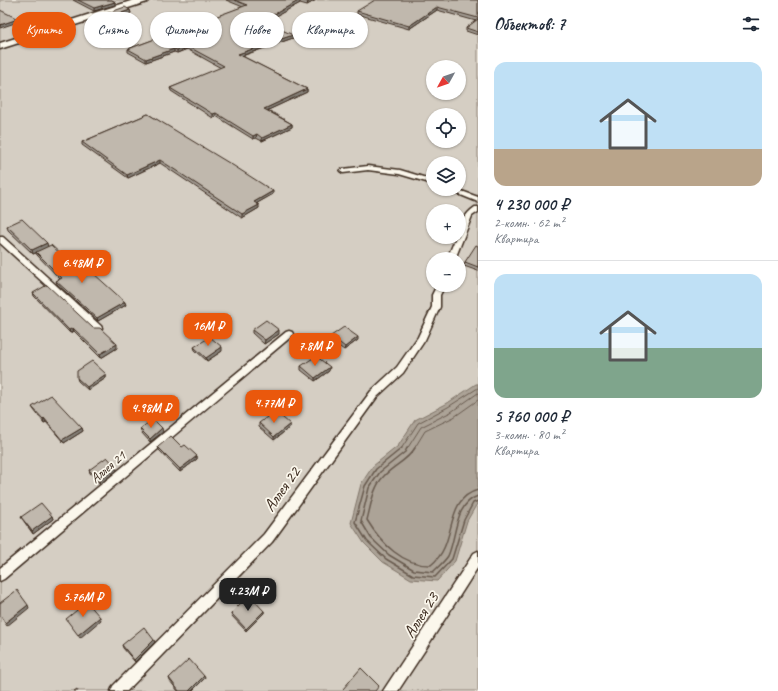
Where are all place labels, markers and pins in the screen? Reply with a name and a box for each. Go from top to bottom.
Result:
pin: 6.48M ₽ [45,250,119,284]
pin: 16M ₽ [180,313,236,347]
pin: 7.8M ₽ [282,333,348,367]
pin: 4.77M ₽ [237,390,311,424]
pin: 4.98M ₽ [114,395,188,429]
pin: 4.23M ₽ [211,578,285,612]
pin: 5.76M ₽ [46,584,120,618]

